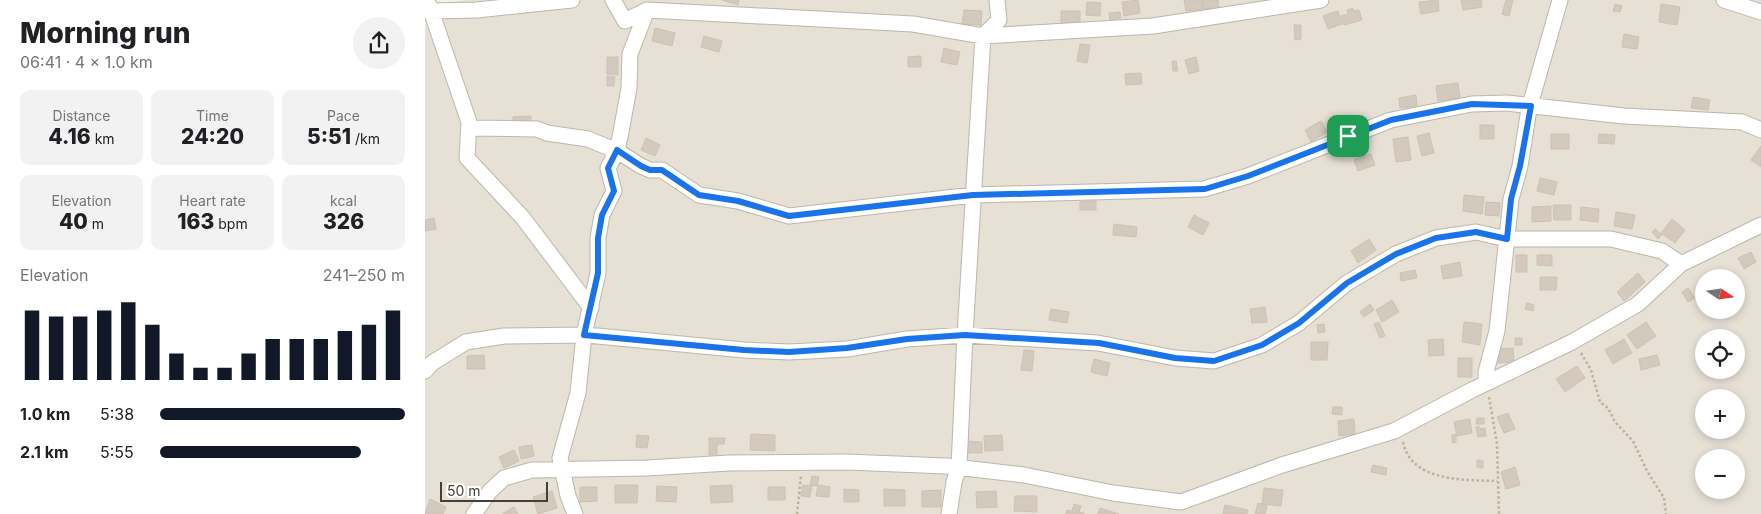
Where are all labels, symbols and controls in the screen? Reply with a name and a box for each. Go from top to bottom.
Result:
text: Morning run [20,16,190,50]
button: share [353,17,405,69]
text: 06:41 · 4 × 1.0 km [20,52,153,72]
text: Distance [53,107,110,124]
text: Time [196,107,229,124]
text: Pace [327,107,360,124]
pin [1327,115,1369,157]
icon: arrive [1334,122,1362,150]
text: 4.16 [48,124,91,149]
text: 24:20 [181,124,244,149]
text: 5:51 [307,124,351,149]
text: km [91,130,115,147]
text: /km [351,130,380,147]
text: Elevation [52,192,112,209]
text: Heart rate [179,192,246,209]
text: kcal [330,192,357,209]
text: 40 [59,209,88,234]
text: 163 [177,209,214,234]
text: 326 [323,209,364,234]
text: m [88,215,104,232]
text: bpm [214,215,248,232]
text: Elevation [20,265,89,285]
text: 241–250 m [323,265,405,285]
north arrow [1695,269,1745,319]
map controls [1695,269,1745,499]
button: locate [1695,329,1745,379]
button: + [1695,389,1745,439]
text: 1.0 km [20,404,70,424]
text: 5:38 [100,404,134,424]
text: 2.1 km [20,442,69,462]
text: 5:55 [100,442,134,462]
button: − [1695,449,1745,499]
scale bar [440,479,547,502]
text: 50 m [447,482,481,499]

